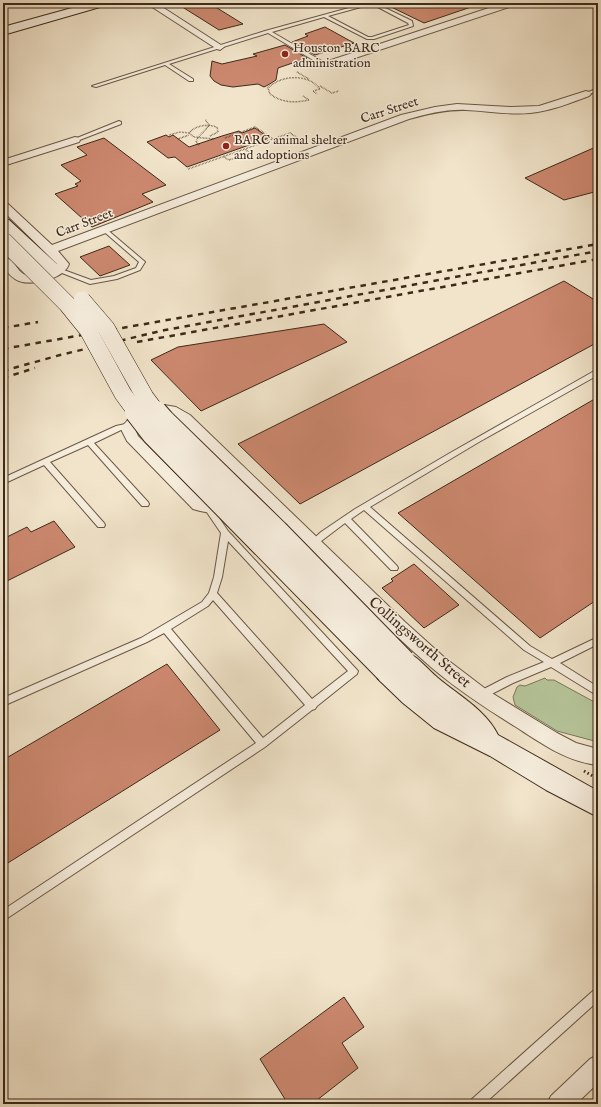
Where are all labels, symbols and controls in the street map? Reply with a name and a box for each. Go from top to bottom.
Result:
place label: Houston BARC administration [293,40,380,72]
marker: Houston BARC administration [280,49,290,59]
street label: Carr Street [358,93,421,128]
place label: BARC animal shelter and adoptions [234,132,348,164]
marker: BARC animal shelter and adoptions [221,141,231,151]
street label: Carr Street [54,205,116,242]
street label: Collingsworth Street [365,593,475,692]

